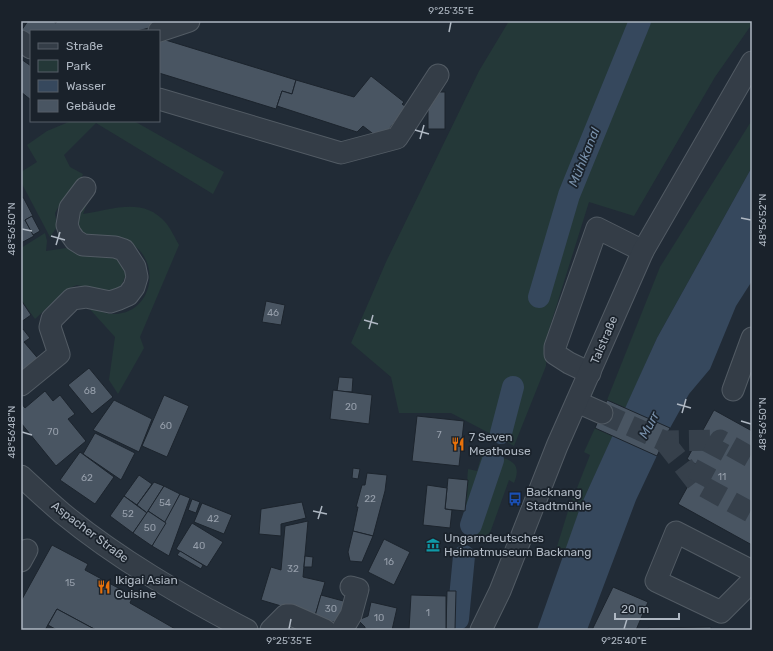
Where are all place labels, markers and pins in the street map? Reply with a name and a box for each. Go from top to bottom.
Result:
place label: 7 Seven Meathouse [469,430,531,458]
restaurant icon: 7 Seven Meathouse [450,436,466,452]
place label: Backnang Stadtmühle [526,485,592,513]
bus stop icon: Backnang Stadtmühle [507,491,523,507]
place label: Ungarndeutsches Heimatmuseum Backnang [444,531,591,559]
museum icon: Ungarndeutsches Heimatmuseum Backnang [425,537,441,553]
place label: Ikigai Asian Cuisine [115,573,178,601]
restaurant icon: Ikigai Asian Cuisine [96,579,112,595]

